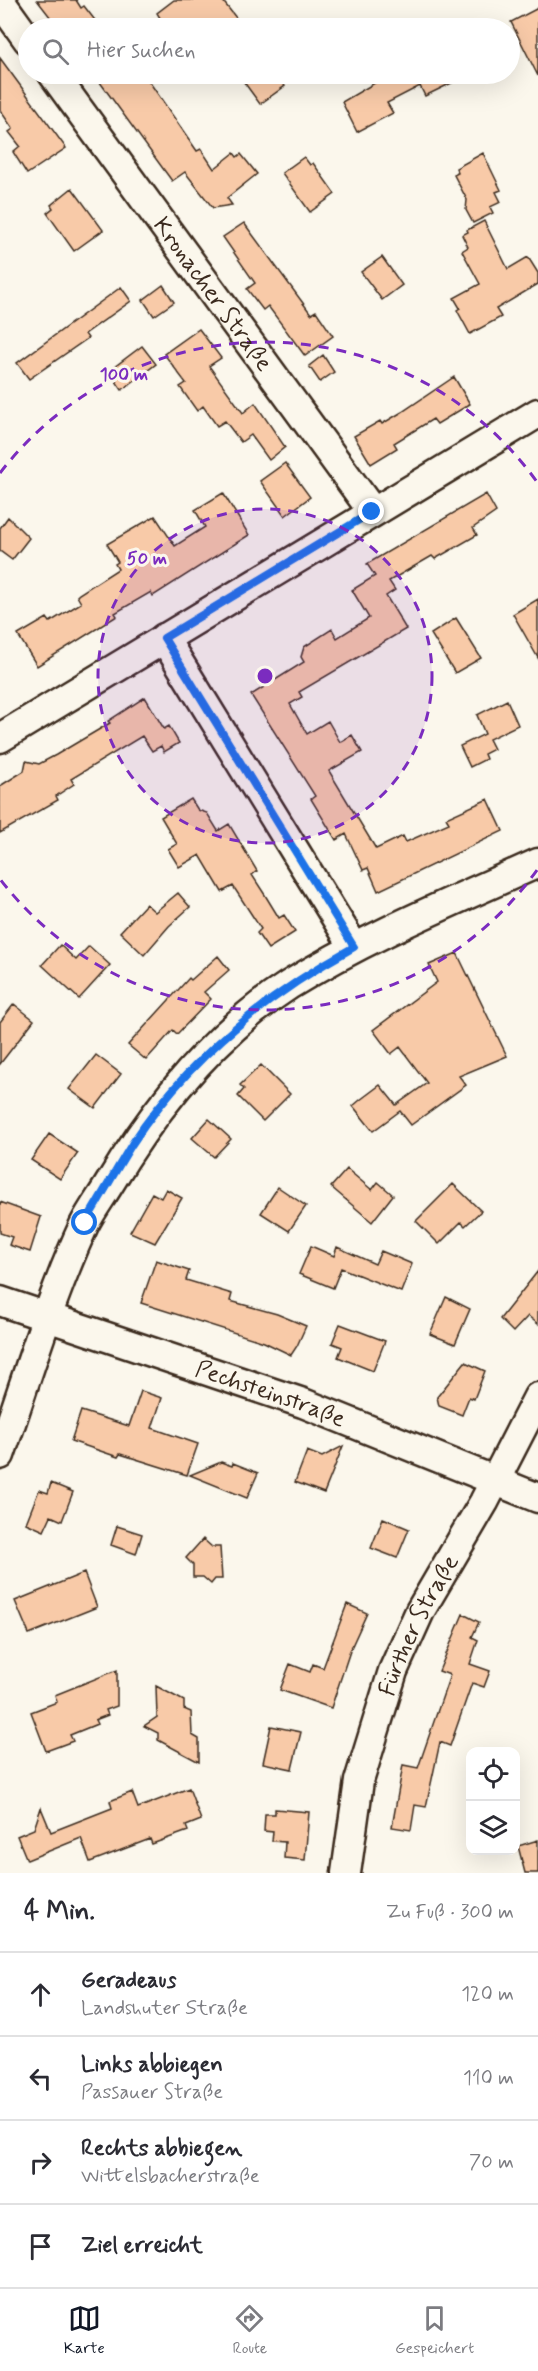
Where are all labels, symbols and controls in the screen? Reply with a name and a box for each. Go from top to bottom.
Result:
search box [18,18,520,84]
icon: search [39,35,72,68]
text: Hier suchen [87,37,196,65]
street label: Kronacher Straße [146,211,279,378]
text: 100 m [100,363,148,387]
route end [358,498,384,524]
text: 50 m [127,547,167,571]
centre of rings [255,666,275,686]
route start [71,1209,97,1235]
street label: Pechsteinstraße [191,1354,350,1436]
street label: Fürther Straße [372,1549,467,1700]
map controls [466,1747,520,1855]
button: locate [466,1747,520,1801]
button: layers [466,1801,520,1855]
text: 4 Min. [24,1895,95,1929]
text: Zu Fuß · 300 m [386,1899,514,1926]
text: Geradeaus [81,1967,176,1995]
icon: ahead [24,1978,57,2011]
text: 120 m [461,1981,514,2008]
text: Landshuter Straße [81,1995,248,2022]
text: Links abbiegen [81,2051,223,2079]
icon: left [24,2062,57,2095]
text: 110 m [463,2065,514,2092]
text: Passauer Straße [81,2079,223,2106]
text: Rechts abbiegen [81,2135,242,2163]
icon: right [24,2146,57,2179]
text: 70 m [469,2149,514,2176]
text: Wittelsbacherstraße [81,2163,260,2190]
icon: arrive [24,2230,57,2263]
text: Ziel erreicht [81,2232,203,2260]
tab: Karte [64,2302,105,2359]
tab: Route [232,2302,267,2359]
tab: Gespeichert [395,2302,474,2359]

